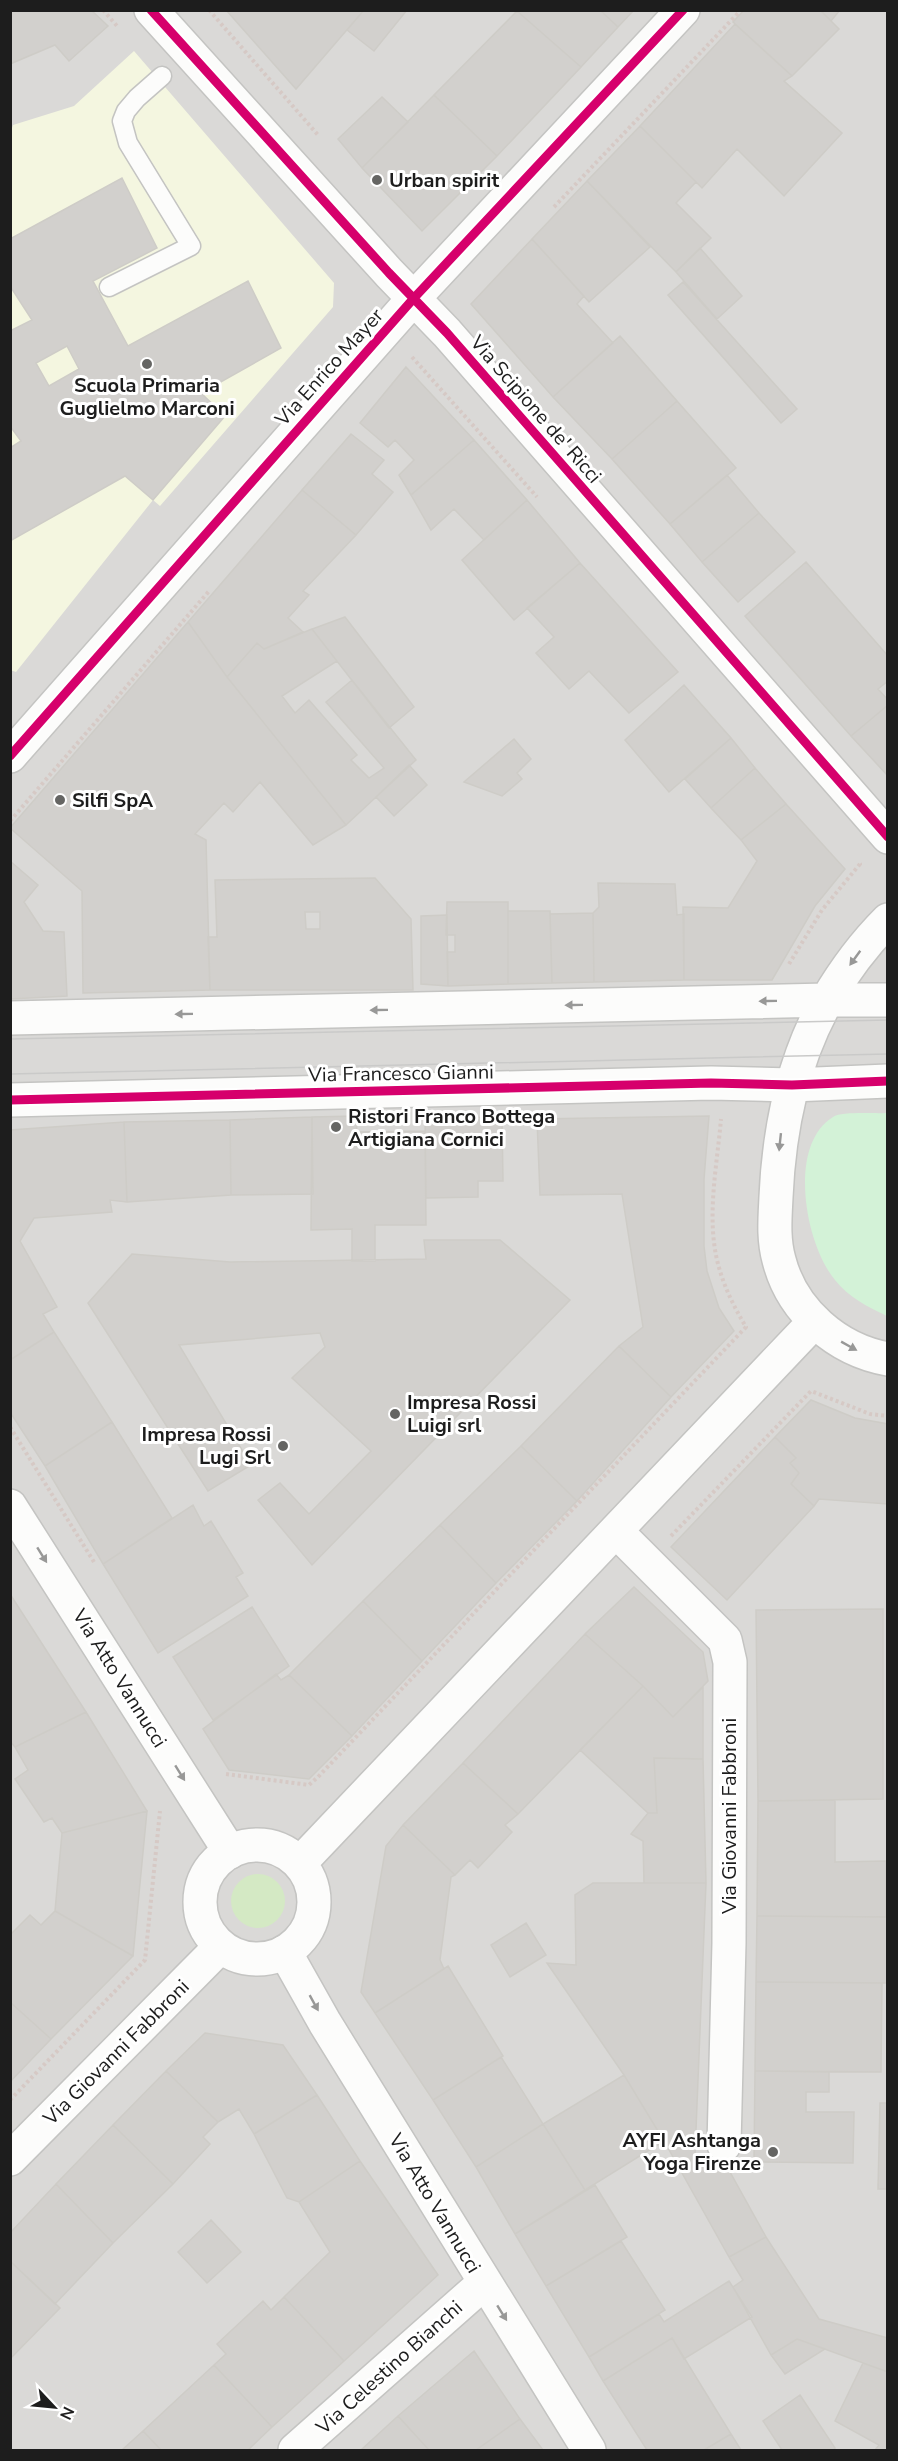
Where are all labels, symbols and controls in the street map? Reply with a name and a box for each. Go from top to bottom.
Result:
place label: Urban spirit [389,167,499,194]
marker: Urban spirit [370,173,384,187]
street label: Via Enrico Mayer [269,303,390,433]
street label: Via Scipione de' Ricci [463,329,607,489]
marker: Scuola Primaria Guglielmo Marconi [140,357,154,371]
place label: Scuola Primaria Guglielmo Marconi [59,372,235,422]
place label: Silfi SpA [72,787,153,814]
marker: Silfi SpA [53,793,67,807]
one-way arrow [849,950,861,966]
one-way arrow [759,997,778,1006]
one-way arrow [564,1001,583,1010]
one-way arrow [369,1005,388,1015]
one-way arrow [174,1010,193,1019]
street label: Via Francesco Gianni [307,1058,494,1089]
place label: Ristori Franco Bottega Artigiana Cornici [348,1103,555,1153]
marker: Ristori Franco Bottega Artigiana Cornici [329,1120,343,1134]
one-way arrow [775,1133,785,1152]
one-way arrow [840,1341,857,1351]
place label: Impresa Rossi Luigi srl [407,1389,536,1439]
marker: Impresa Rossi Luigi srl [388,1407,402,1421]
place label: Impresa Rossi Lugi Srl [142,1421,272,1471]
marker: Impresa Rossi Lugi Srl [276,1439,290,1453]
one-way arrow [36,1547,47,1563]
street label: Via Atto Vannucci [66,1603,173,1753]
street label: Via Giovanni Fabbroni [716,1718,743,1915]
one-way arrow [175,1765,186,1781]
street label: Via Giovanni Fabbroni [37,1973,195,2132]
one-way arrow [309,1995,319,2012]
place label: AYFI Ashtanga Yoga Firenze [623,2127,761,2177]
street label: Via Atto Vannucci [382,2128,487,2278]
marker: AYFI Ashtanga Yoga Firenze [766,2145,780,2159]
street label: Via Celestino Bianchi [310,2294,468,2441]
one-way arrow [497,2305,508,2321]
north arrow [24,2377,84,2437]
text: N [54,2403,79,2423]

